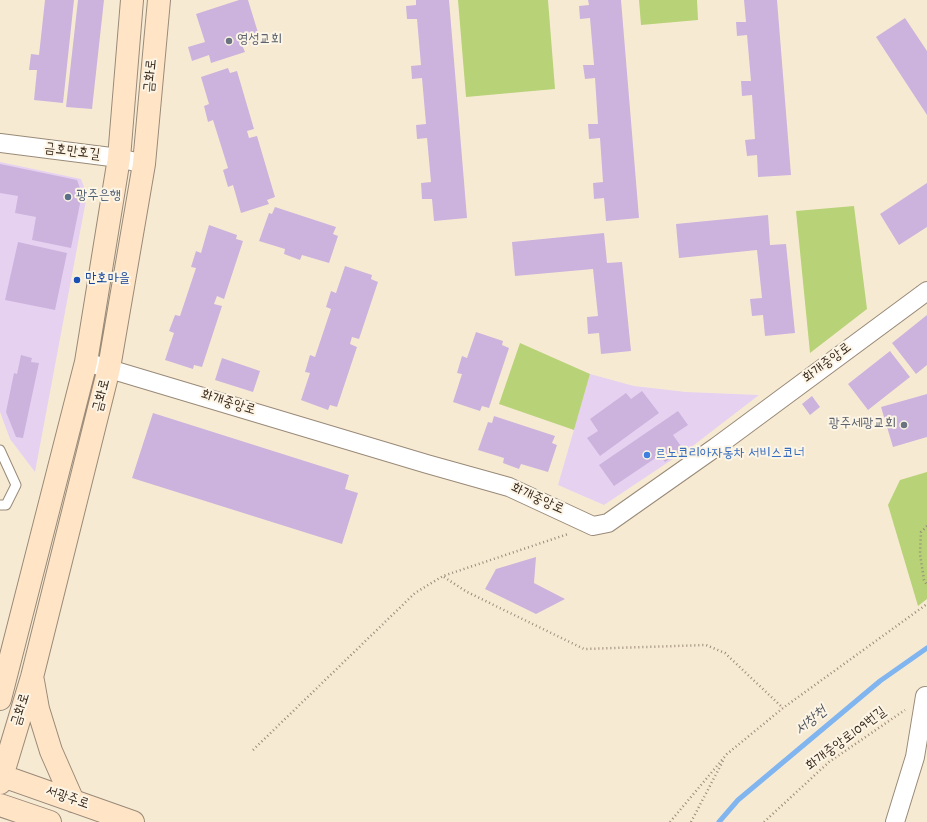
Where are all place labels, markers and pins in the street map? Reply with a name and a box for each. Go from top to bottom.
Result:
place label: 영성교회 [237,33,282,49]
marker: 영성교회 [224,36,234,46]
place label: 광주은행 [76,189,121,205]
marker: 광주은행 [63,192,73,202]
place label: 만호마을 [85,272,130,288]
marker: 만호마을 [72,275,82,285]
place label: 광주세광교회 [828,417,896,433]
marker: 광주세광교회 [899,420,909,430]
place label: 르노코리아자동차 서비스코너 [655,447,805,463]
marker: 르노코리아자동차 서비스코너 [642,450,652,460]

